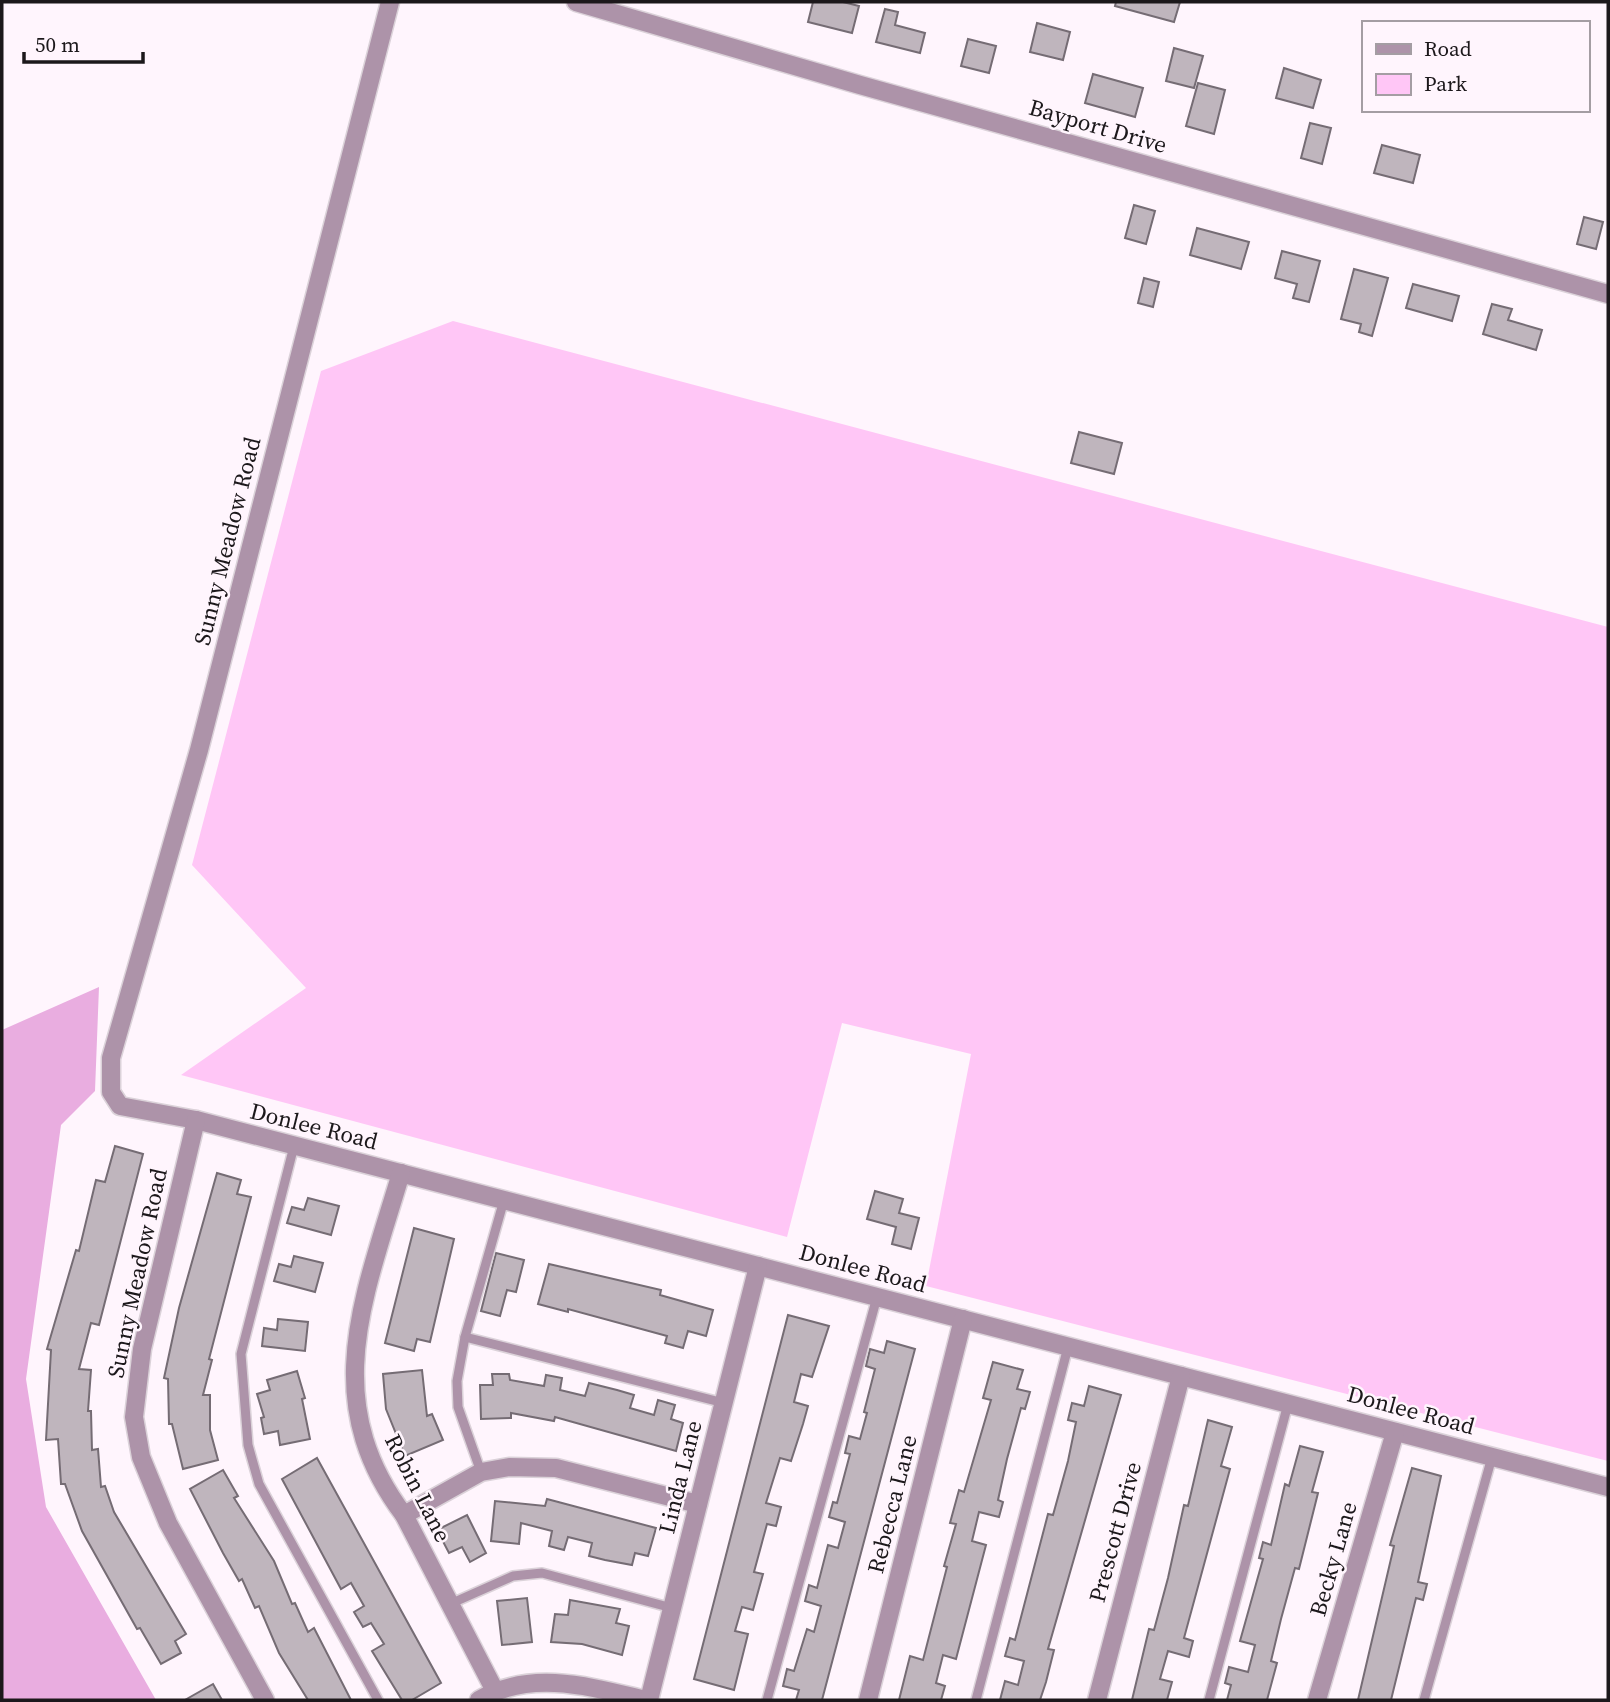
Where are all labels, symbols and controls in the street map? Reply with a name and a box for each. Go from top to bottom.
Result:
scale bar [24,21,144,65]
legend [1362,21,1589,112]
text: 50 m [35,30,80,59]
text: Road [1424,34,1472,63]
text: Park [1424,69,1468,98]
street label: Bayport Drive [1025,91,1171,161]
street label: Sunny Meadow Road [186,434,268,648]
street label: Donlee Road [247,1095,381,1157]
street label: Sunny Meadow Road [99,1165,175,1381]
street label: Donlee Road [796,1236,930,1300]
street label: Donlee Road [1344,1378,1478,1442]
street label: Linda Lane [651,1417,709,1537]
street label: Robin Lane [377,1428,459,1548]
street label: Rebecca Lane [859,1431,925,1577]
street label: Prescott Drive [1081,1458,1149,1606]
street label: Becky Lane [1301,1498,1365,1620]

